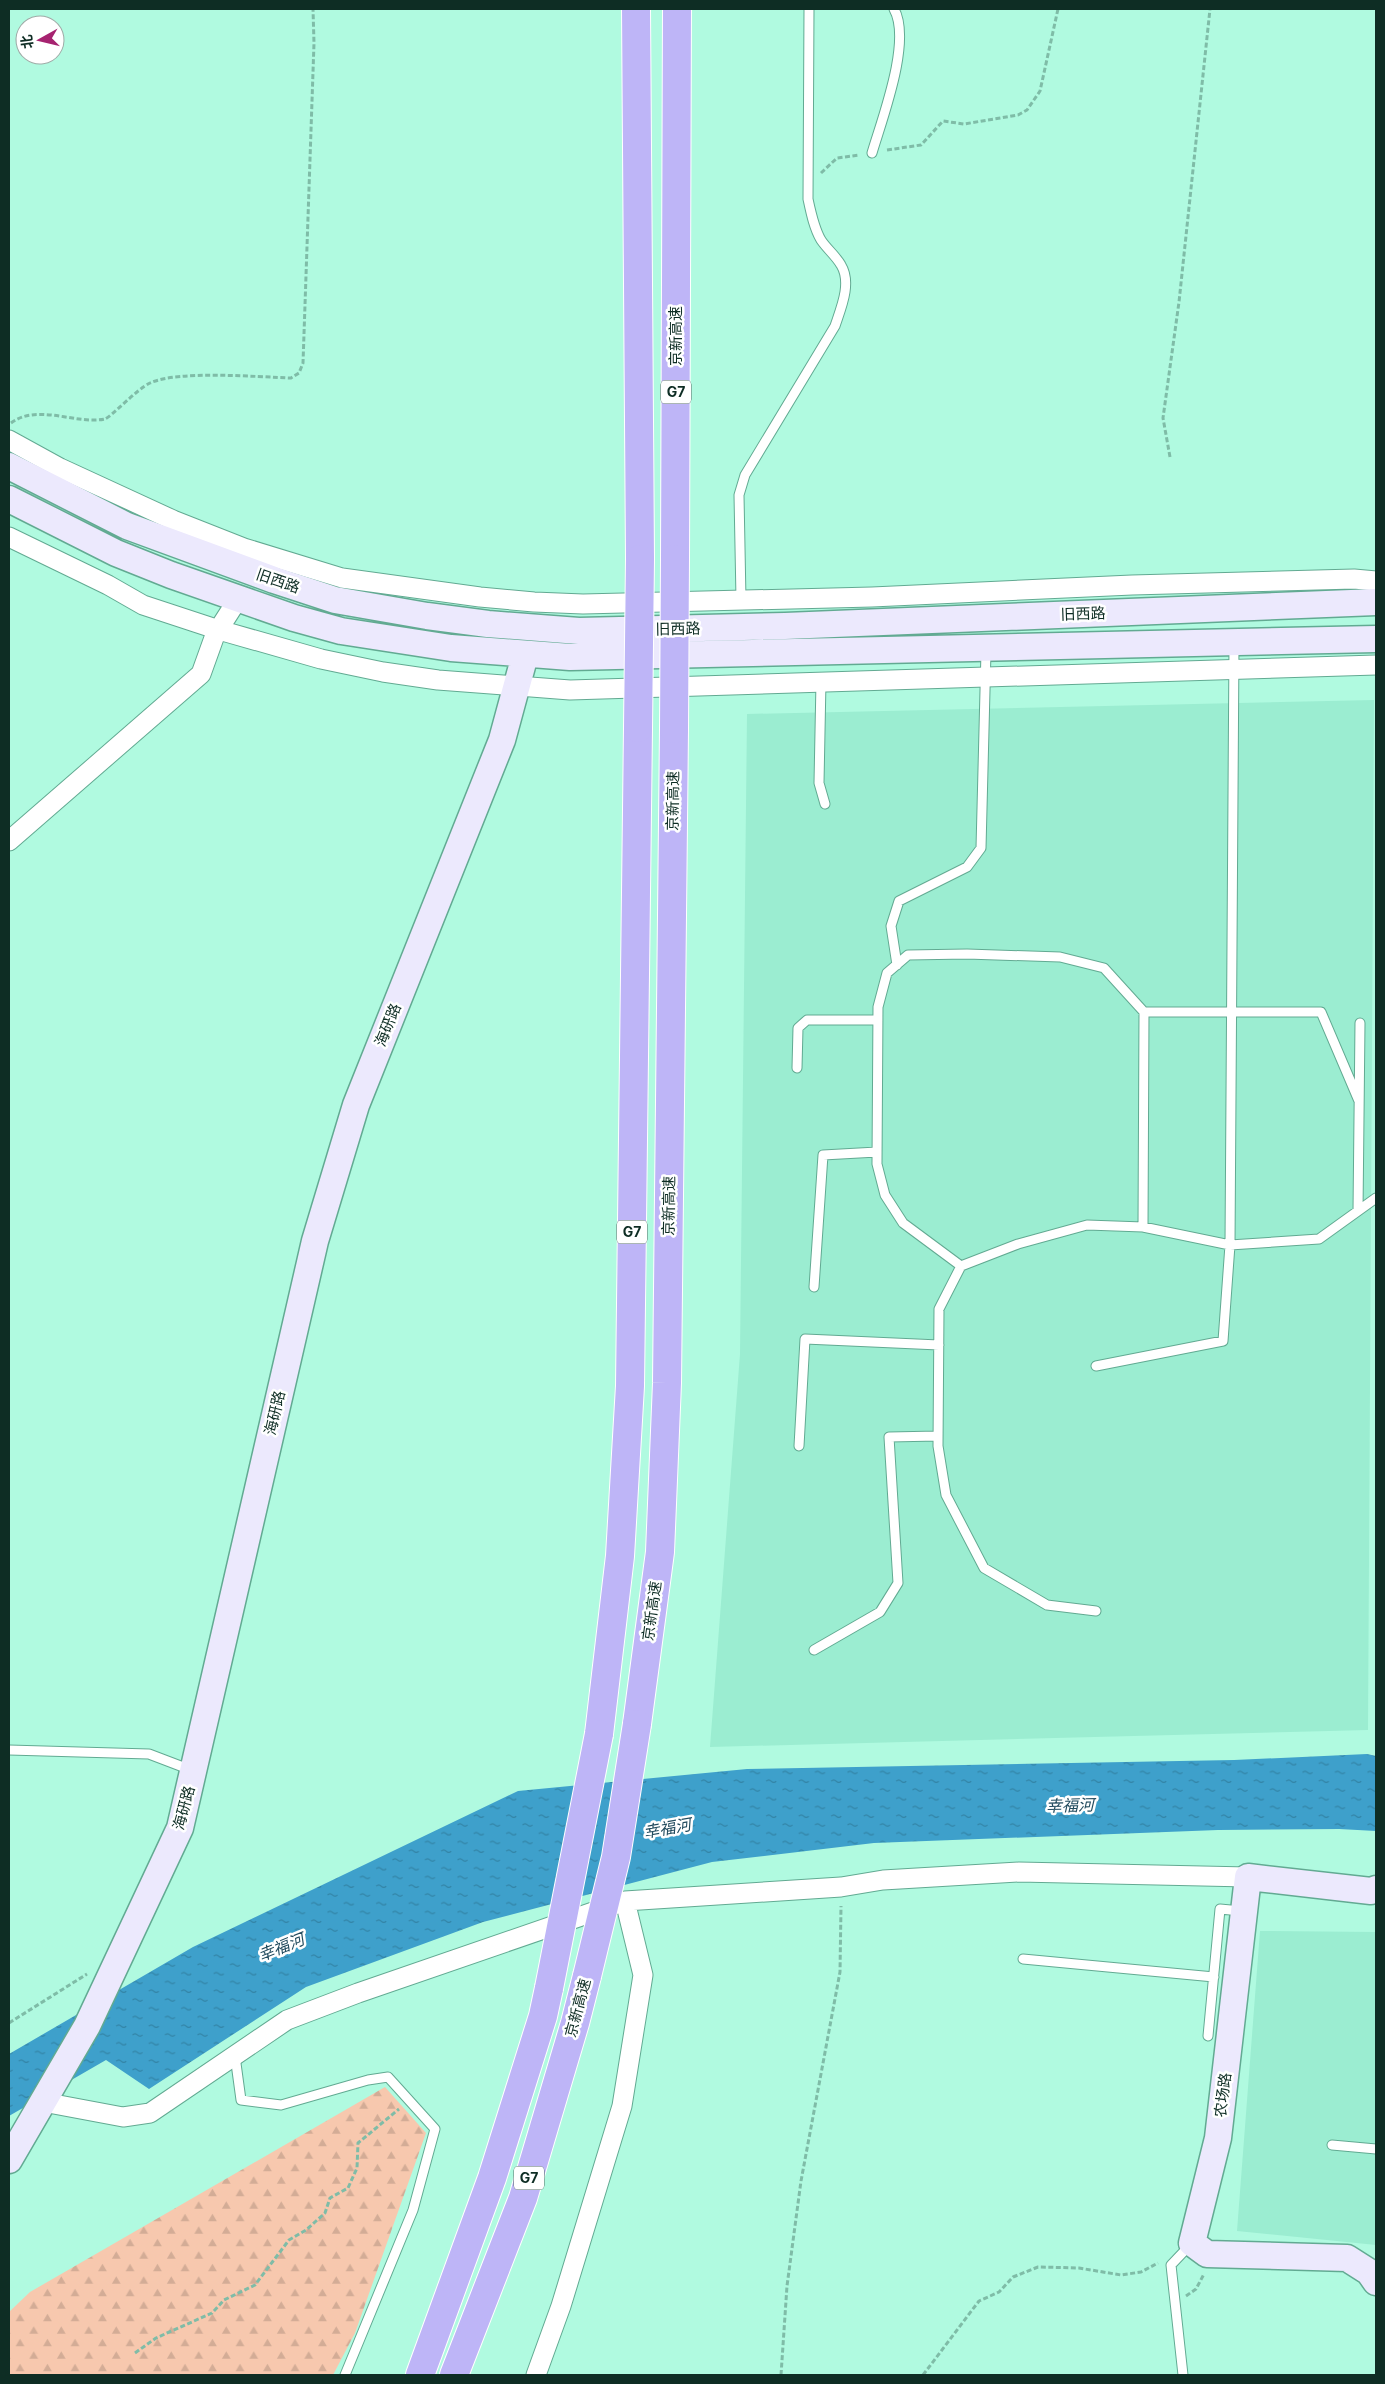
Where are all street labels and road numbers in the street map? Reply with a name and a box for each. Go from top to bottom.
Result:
street label: 京新高速 [666,306,685,366]
road number: G7 [661,381,691,404]
street label: 旧西路 [254,564,303,597]
street label: 旧西路 [1060,603,1106,624]
street label: 旧西路 [655,619,701,638]
street label: 京新高速 [662,771,683,831]
street label: 海研路 [370,1000,405,1049]
street label: 京新高速 [658,1176,679,1236]
road number: G7 [617,1220,647,1244]
street label: 海研路 [260,1389,289,1437]
street label: 京新高速 [638,1580,665,1642]
street label: 海研路 [169,1784,199,1832]
street label: 京新高速 [561,1976,594,2039]
street label: 农场路 [1210,2071,1235,2118]
road number: G7 [514,2166,544,2190]

